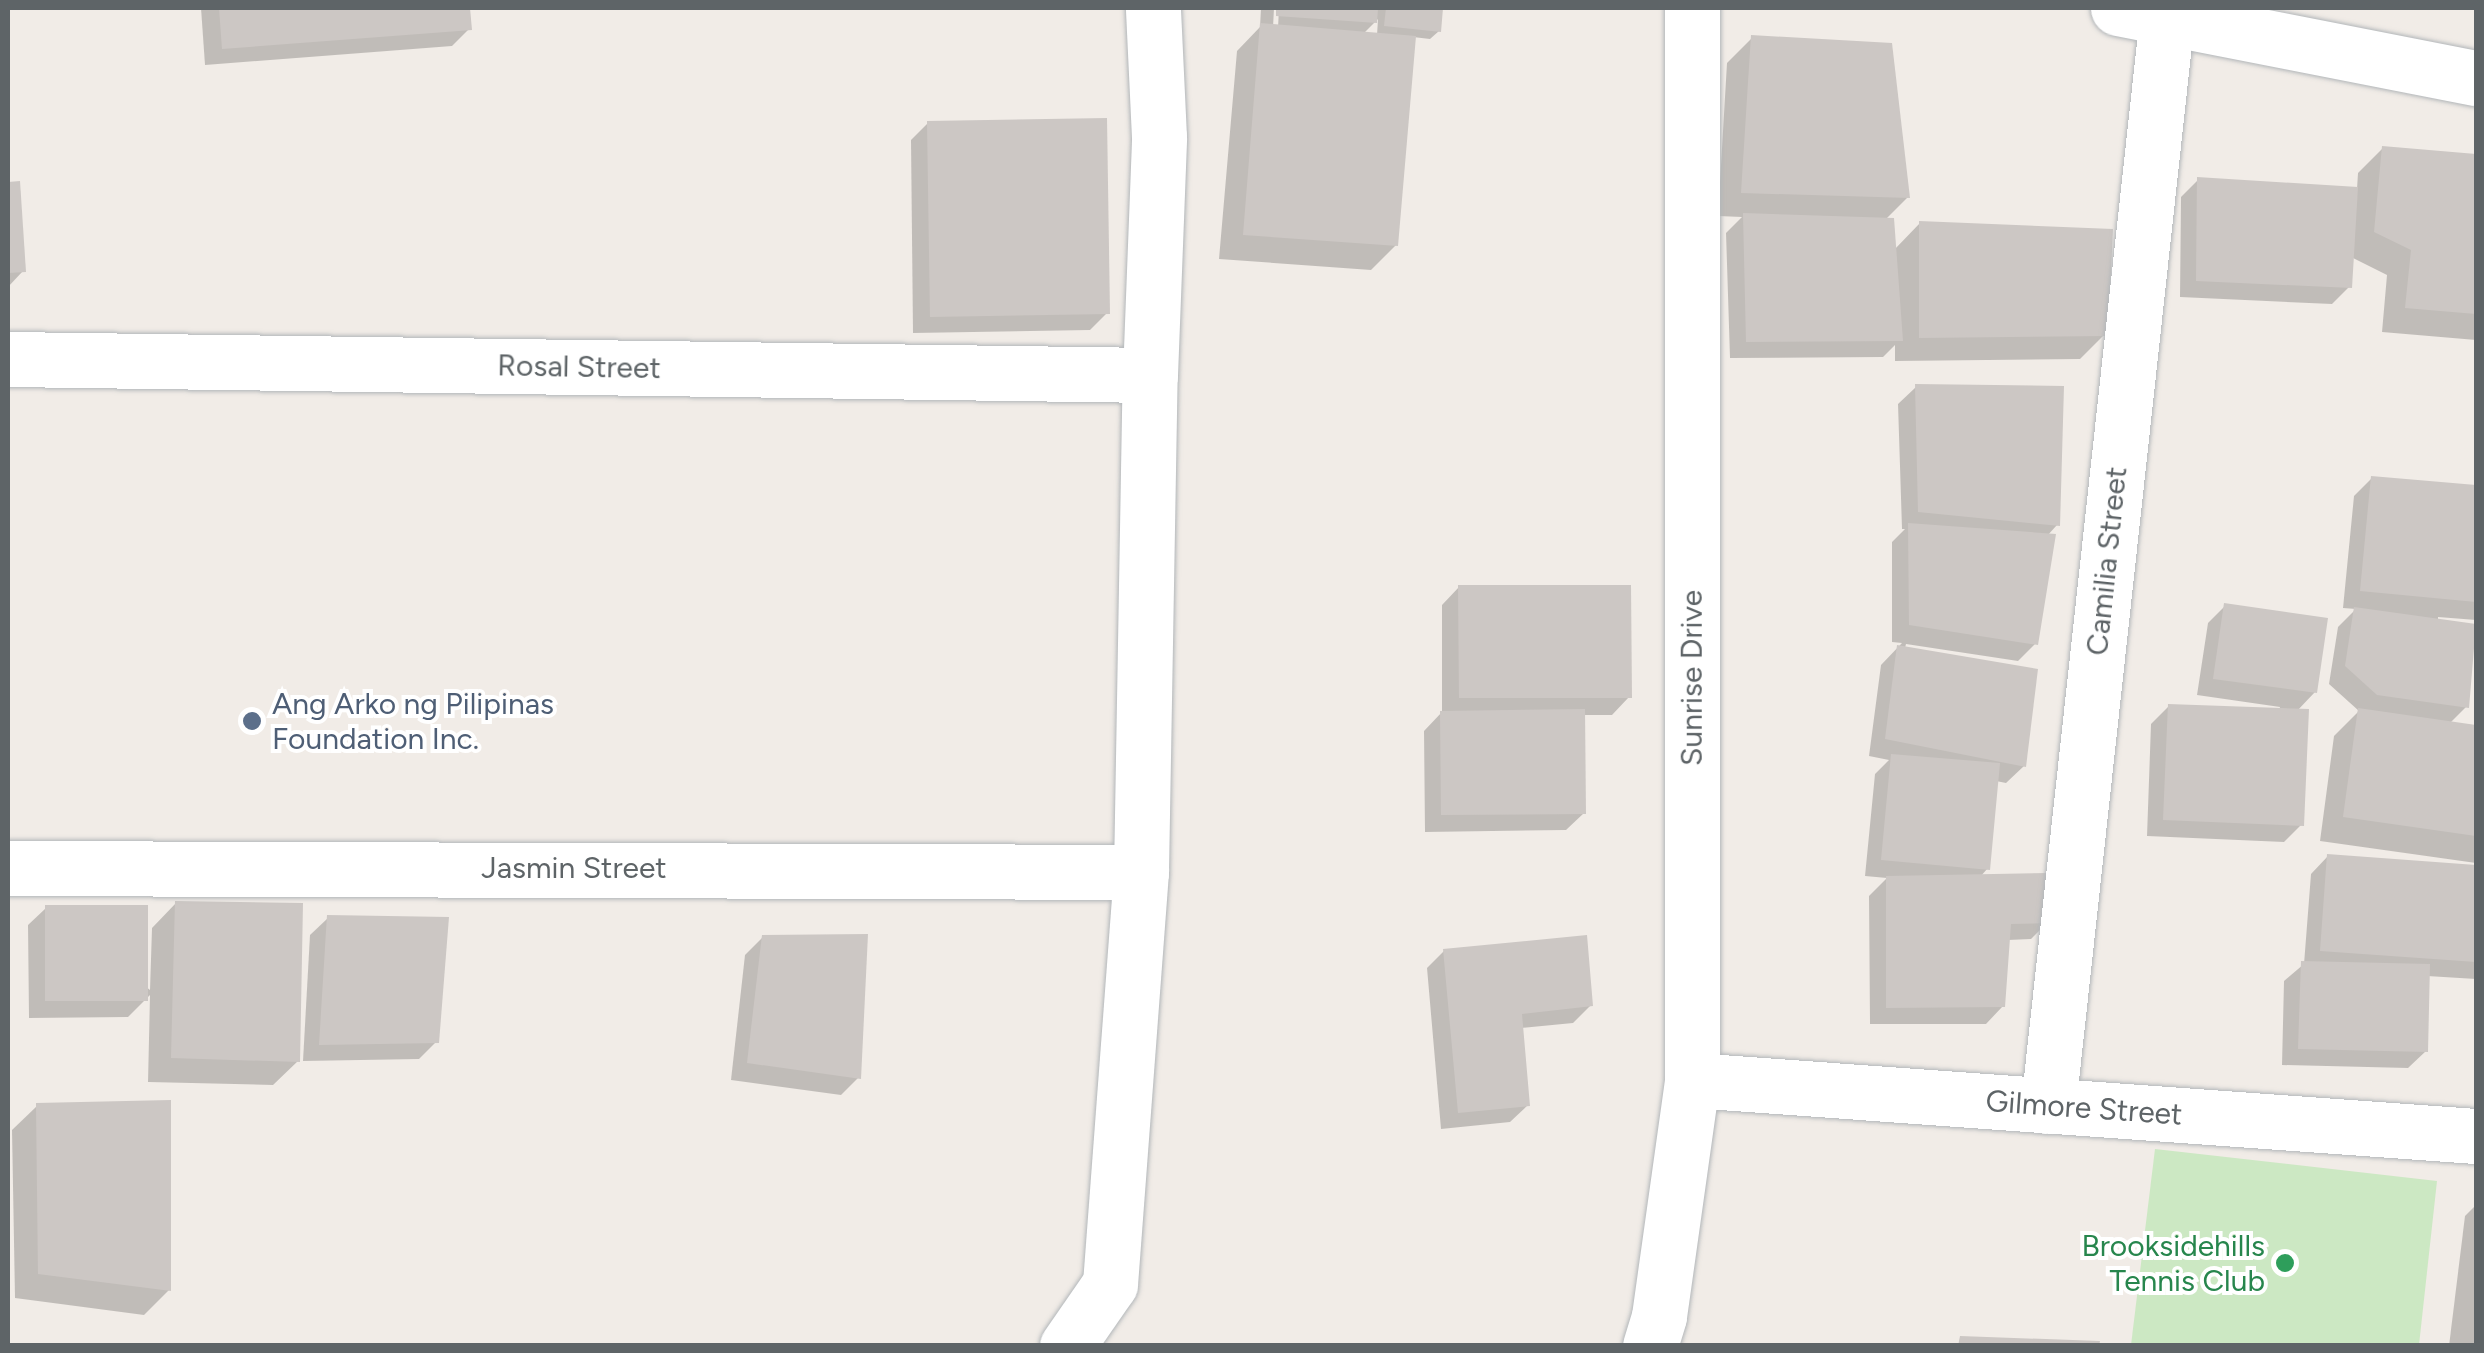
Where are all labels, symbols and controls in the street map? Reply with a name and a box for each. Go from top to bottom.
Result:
street label: Rosal Street [497,348,661,386]
street label: Camilia Street [2079,465,2135,657]
street label: Sunrise Drive [1674,590,1710,766]
place label: Ang Arko ng Pilipinas Foundation Inc. [272,686,554,756]
marker: Ang Arko ng Pilipinas Foundation Inc. [241,710,263,732]
street label: Jasmin Street [481,850,667,886]
street label: Gilmore Street [1984,1083,2184,1133]
place label: Brooksidehills Tennis Club [2081,1228,2265,1298]
marker: Brooksidehills Tennis Club [2274,1252,2296,1274]

